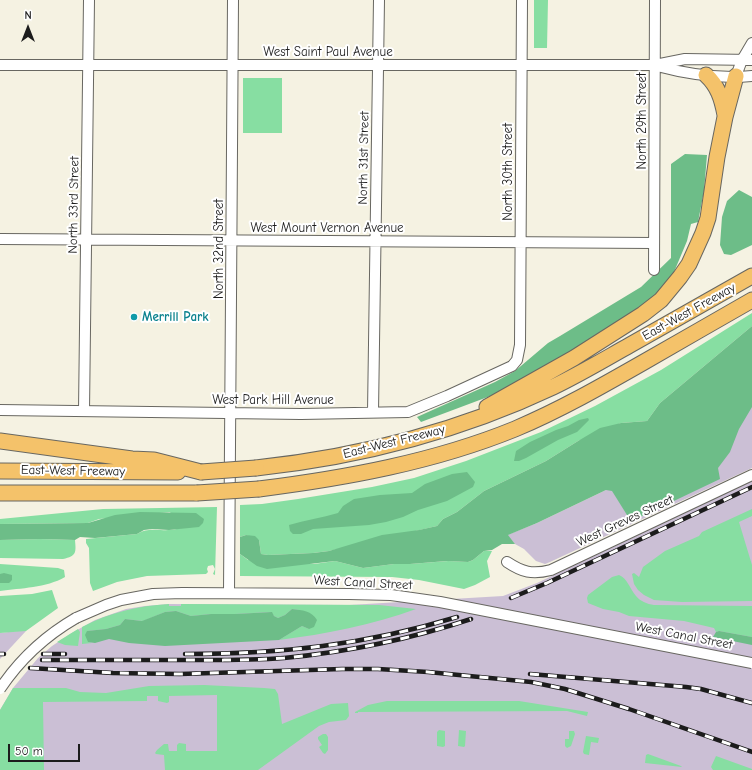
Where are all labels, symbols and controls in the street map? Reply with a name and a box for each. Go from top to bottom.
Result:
north arrow [8,8,48,48]
text: N [24,9,32,22]
street label: West Saint Paul Avenue [263,44,393,60]
street label: North 29th Street [634,73,650,169]
street label: North 31st Street [355,111,373,205]
street label: North 30th Street [500,123,516,221]
street label: North 33rd Street [65,156,83,254]
street label: North 32nd Street [211,199,227,299]
street label: West Mount Vernon Avenue [250,220,404,236]
street label: East-West Freeway [640,280,738,344]
place label: Merrill Park [142,309,209,325]
marker: Merrill Park [129,312,139,322]
street label: West Park Hill Avenue [212,392,334,408]
street label: East-West Freeway [341,422,447,462]
street label: East-West Freeway [21,462,125,480]
street label: West Greves Street [574,492,676,550]
street label: West Canal Street [313,573,413,593]
street label: West Canal Street [634,619,734,653]
scale bar [10,736,82,762]
text: 50 m [15,744,43,758]

